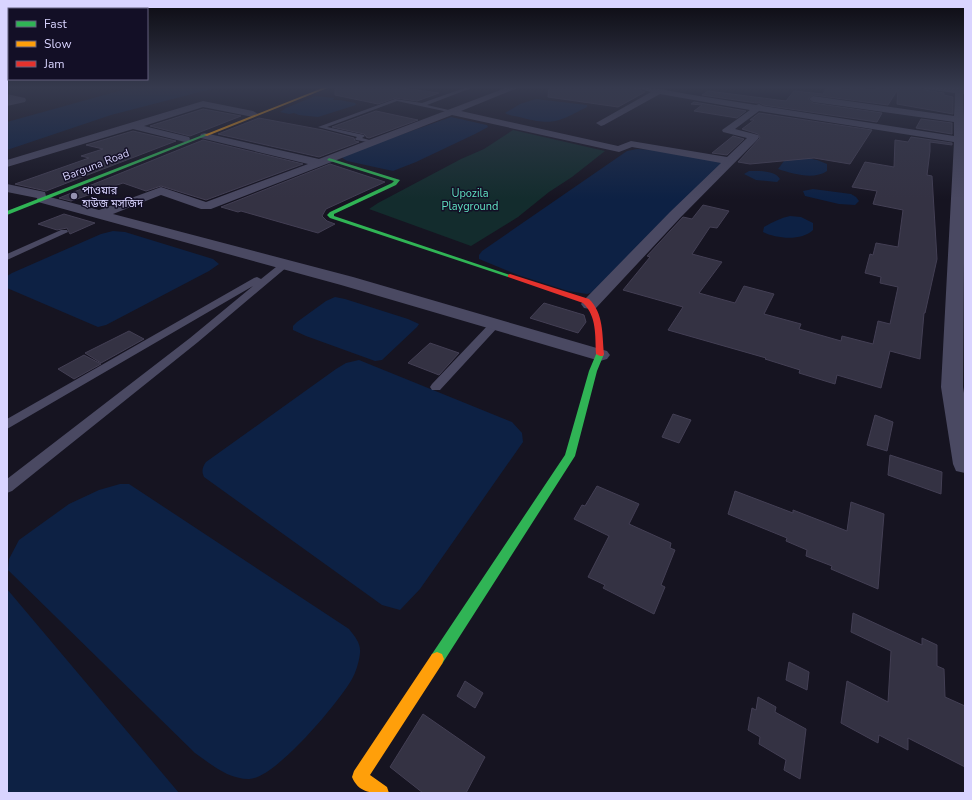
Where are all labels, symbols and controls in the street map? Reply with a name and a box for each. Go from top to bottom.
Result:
legend [8,8,148,80]
text: Fast [44,16,67,32]
text: Slow [44,36,72,52]
text: Jam [43,56,65,72]
street label: Barguna Road [61,145,131,185]
place label: পাওয়ার হাউজ মসজিদ [81,183,144,211]
park label: Upozila Playground [442,186,498,214]
marker: পাওয়ার হাউজ মসজিদ [69,191,79,201]

